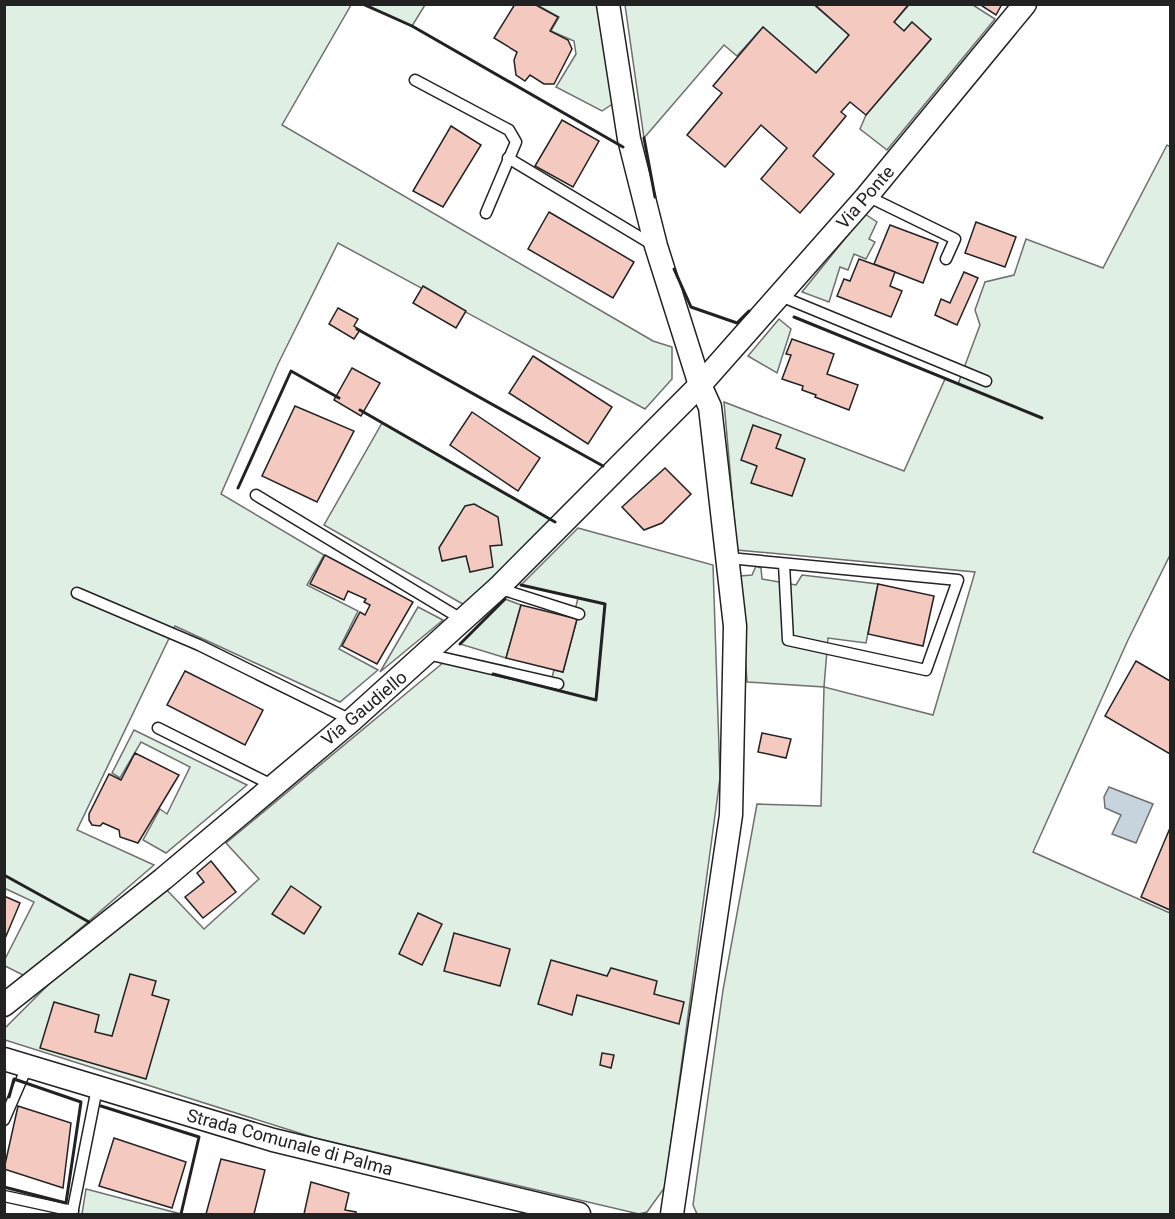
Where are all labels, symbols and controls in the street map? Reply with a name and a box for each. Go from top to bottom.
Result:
street label: Via Ponte [832,161,898,233]
street label: Via Gaudiello [317,666,411,750]
street label: Strada Comunale di Palma [185,1104,395,1180]

